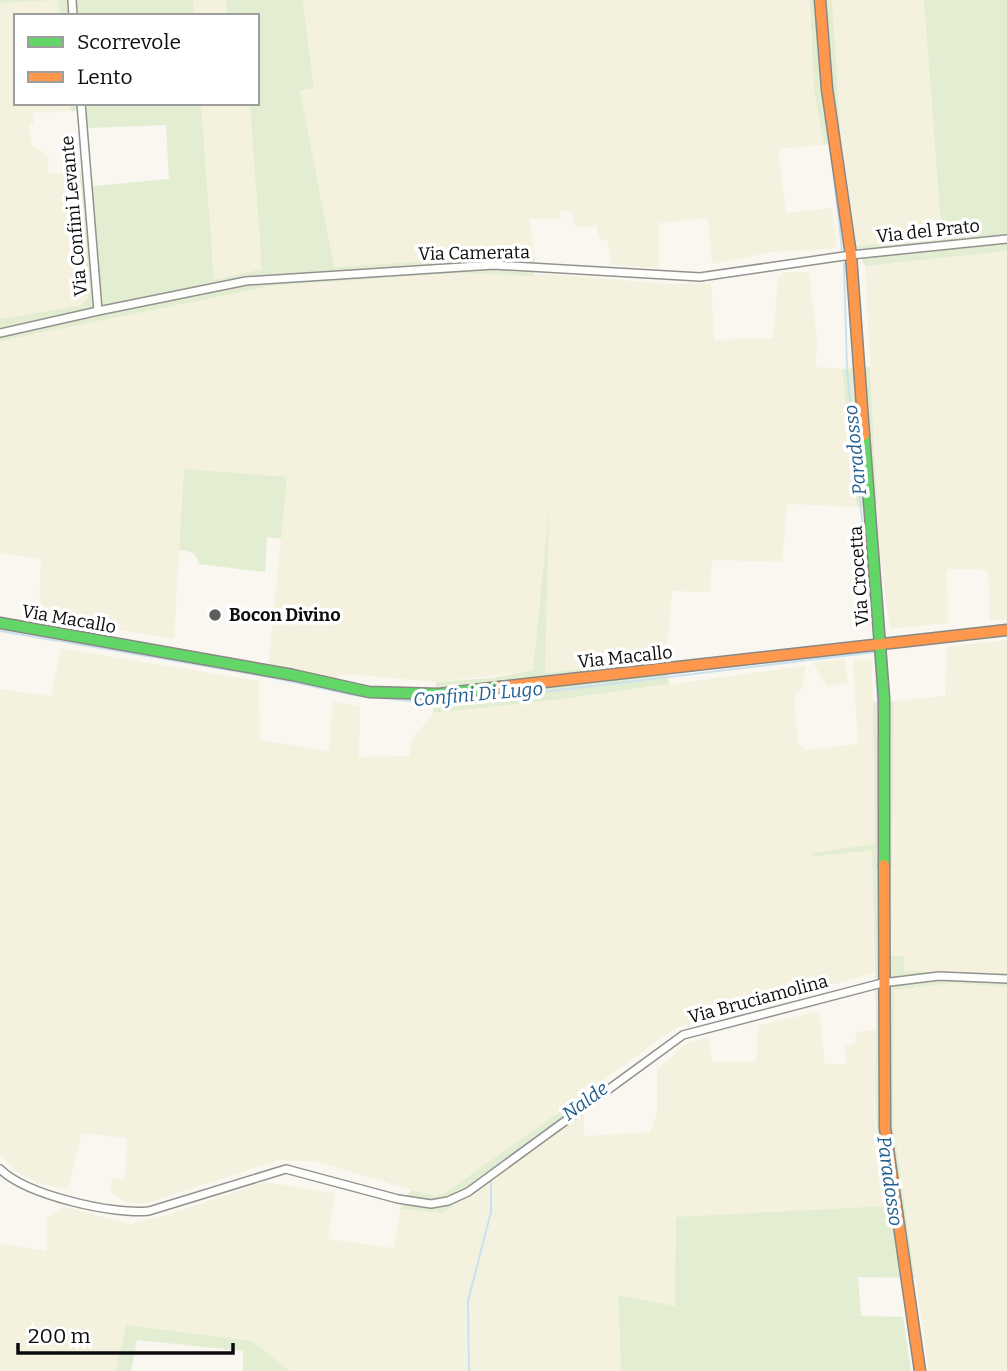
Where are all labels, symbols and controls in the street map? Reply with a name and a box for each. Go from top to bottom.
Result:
legend [14,14,259,105]
text: Scorrevole [77,29,181,55]
text: Lento [77,64,133,90]
street label: Via Confini Levante [56,135,92,297]
street label: Via del Prato [875,215,981,247]
street label: Via Camerata [418,241,530,265]
water label: Paradosso [839,404,871,496]
street label: Via Crocetta [845,525,873,627]
street label: Via Macallo [20,600,118,638]
place label: Bocon Divino [229,604,341,626]
marker: Bocon Divino [207,607,223,623]
street label: Via Macallo [576,641,674,673]
water label: Confini Di Lugo [412,677,544,711]
street label: Via Bruciamolina [686,970,830,1028]
water label: Nalde [558,1076,613,1125]
water label: Paradosso [872,1135,908,1227]
scale bar [18,1312,233,1356]
text: 200 m [28,1323,91,1349]

